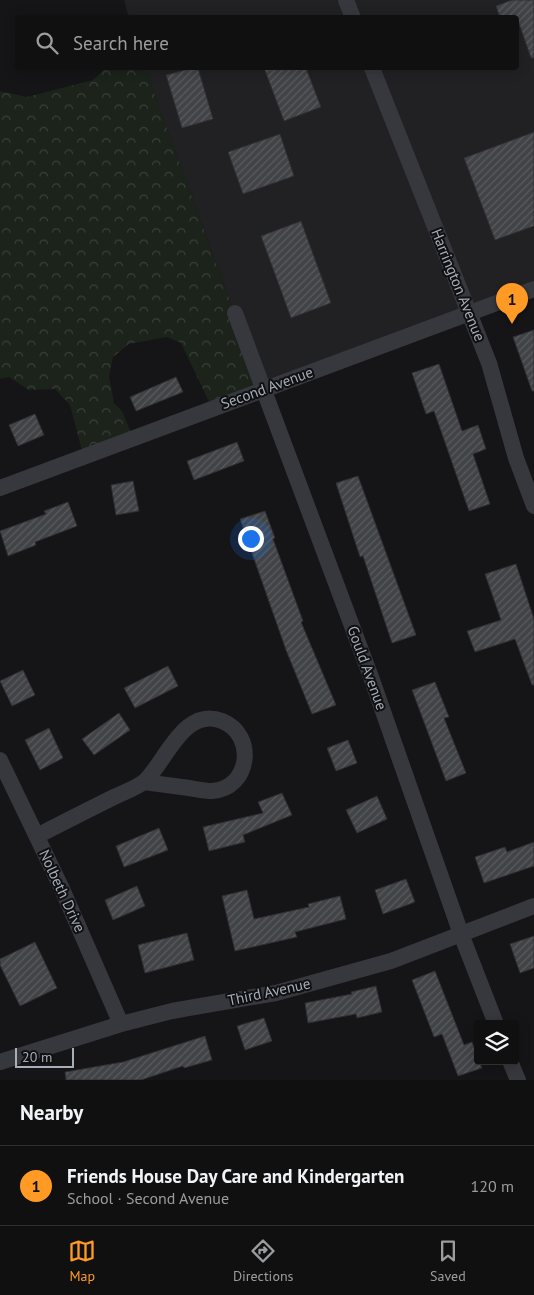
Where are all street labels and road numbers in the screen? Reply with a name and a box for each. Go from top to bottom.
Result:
street label: Harrington Avenue [427,226,490,344]
street label: Second Avenue [218,362,315,413]
street label: Gould Avenue [343,623,391,712]
street label: Nolbeth Drive [35,846,90,935]
street label: Third Avenue [226,973,312,1010]

